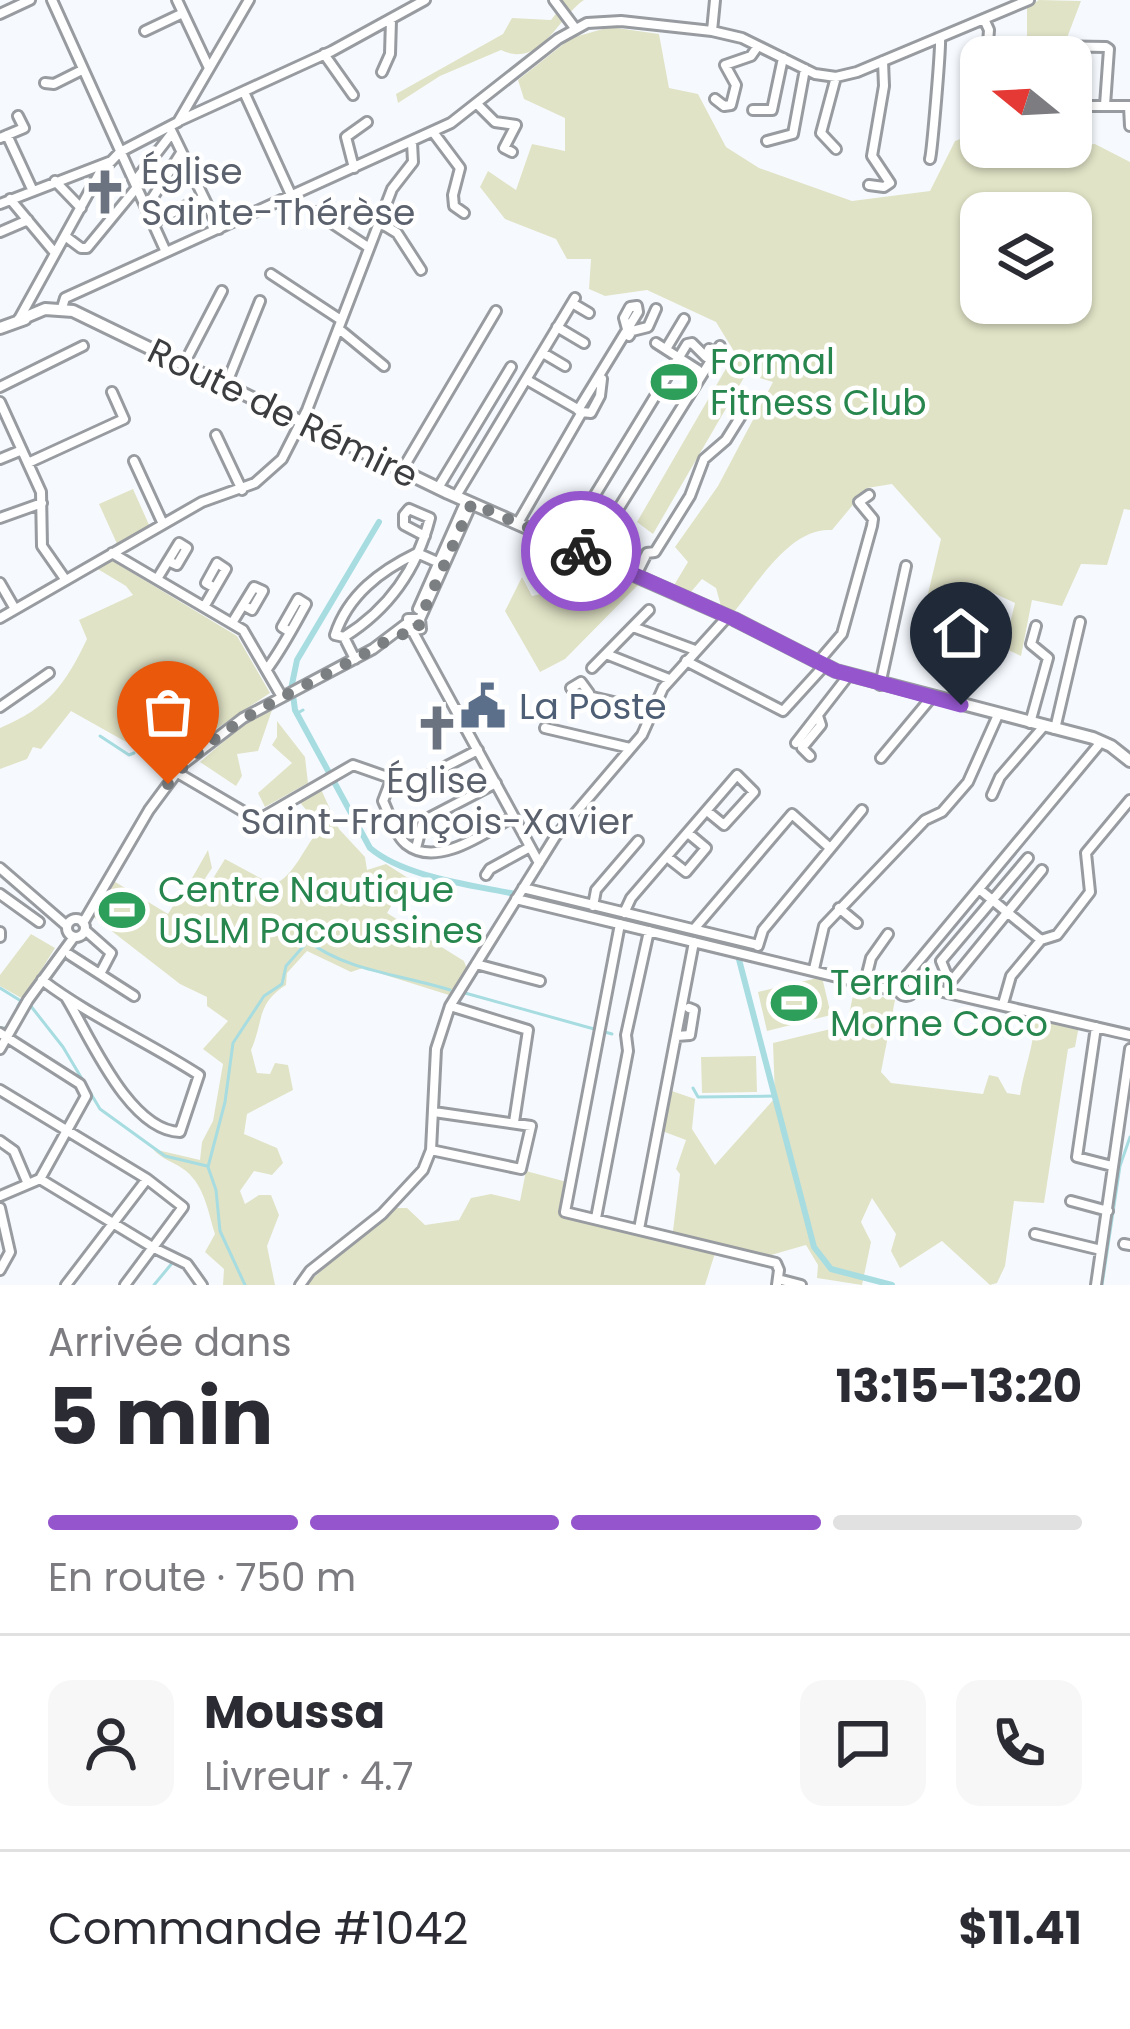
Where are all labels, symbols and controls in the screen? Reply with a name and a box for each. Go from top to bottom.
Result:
north arrow [960,36,1092,168]
map controls [960,36,1092,324]
place label: Église Sainte-Thérèse [141,146,415,238]
church icon: Église Sainte-Thérèse [80,167,130,217]
button: layers [960,192,1092,324]
street label: Route de Rémire [139,325,427,501]
place label: Formal Fitness Club [710,336,927,428]
sports icon: Formal Fitness Club [649,357,699,407]
courier [521,491,641,611]
icon: bike [548,518,614,584]
pin [910,582,1012,705]
icon: home [928,600,994,666]
pin [117,661,219,784]
icon: bag [135,679,201,745]
public building icon: La Poste [458,681,508,731]
place label: La Poste [519,681,667,732]
church icon: Église Saint-François-Xavier [412,703,462,753]
place label: Église Saint-François-Xavier [240,755,634,847]
place label: Centre Nautique USLM Pacoussines [158,864,483,956]
sports icon: Centre Nautique USLM Pacoussines [97,885,147,935]
place label: Terrain Morne Coco [830,957,1048,1049]
sports icon: Terrain Morne Coco [769,978,819,1028]
text: Arrivée dans [48,1315,292,1370]
text: 13:15–13:20 [836,1355,1082,1418]
text: 5 min [48,1362,273,1471]
text: En route · 750 m [48,1550,356,1605]
button: person [48,1680,174,1806]
button: chat [800,1680,926,1806]
button: phone [956,1680,1082,1806]
text: Moussa [204,1681,385,1744]
text: Livreur · 4.7 [204,1749,414,1804]
text: Commande #1042 [48,1897,468,1960]
text: $11.41 [958,1897,1082,1960]

